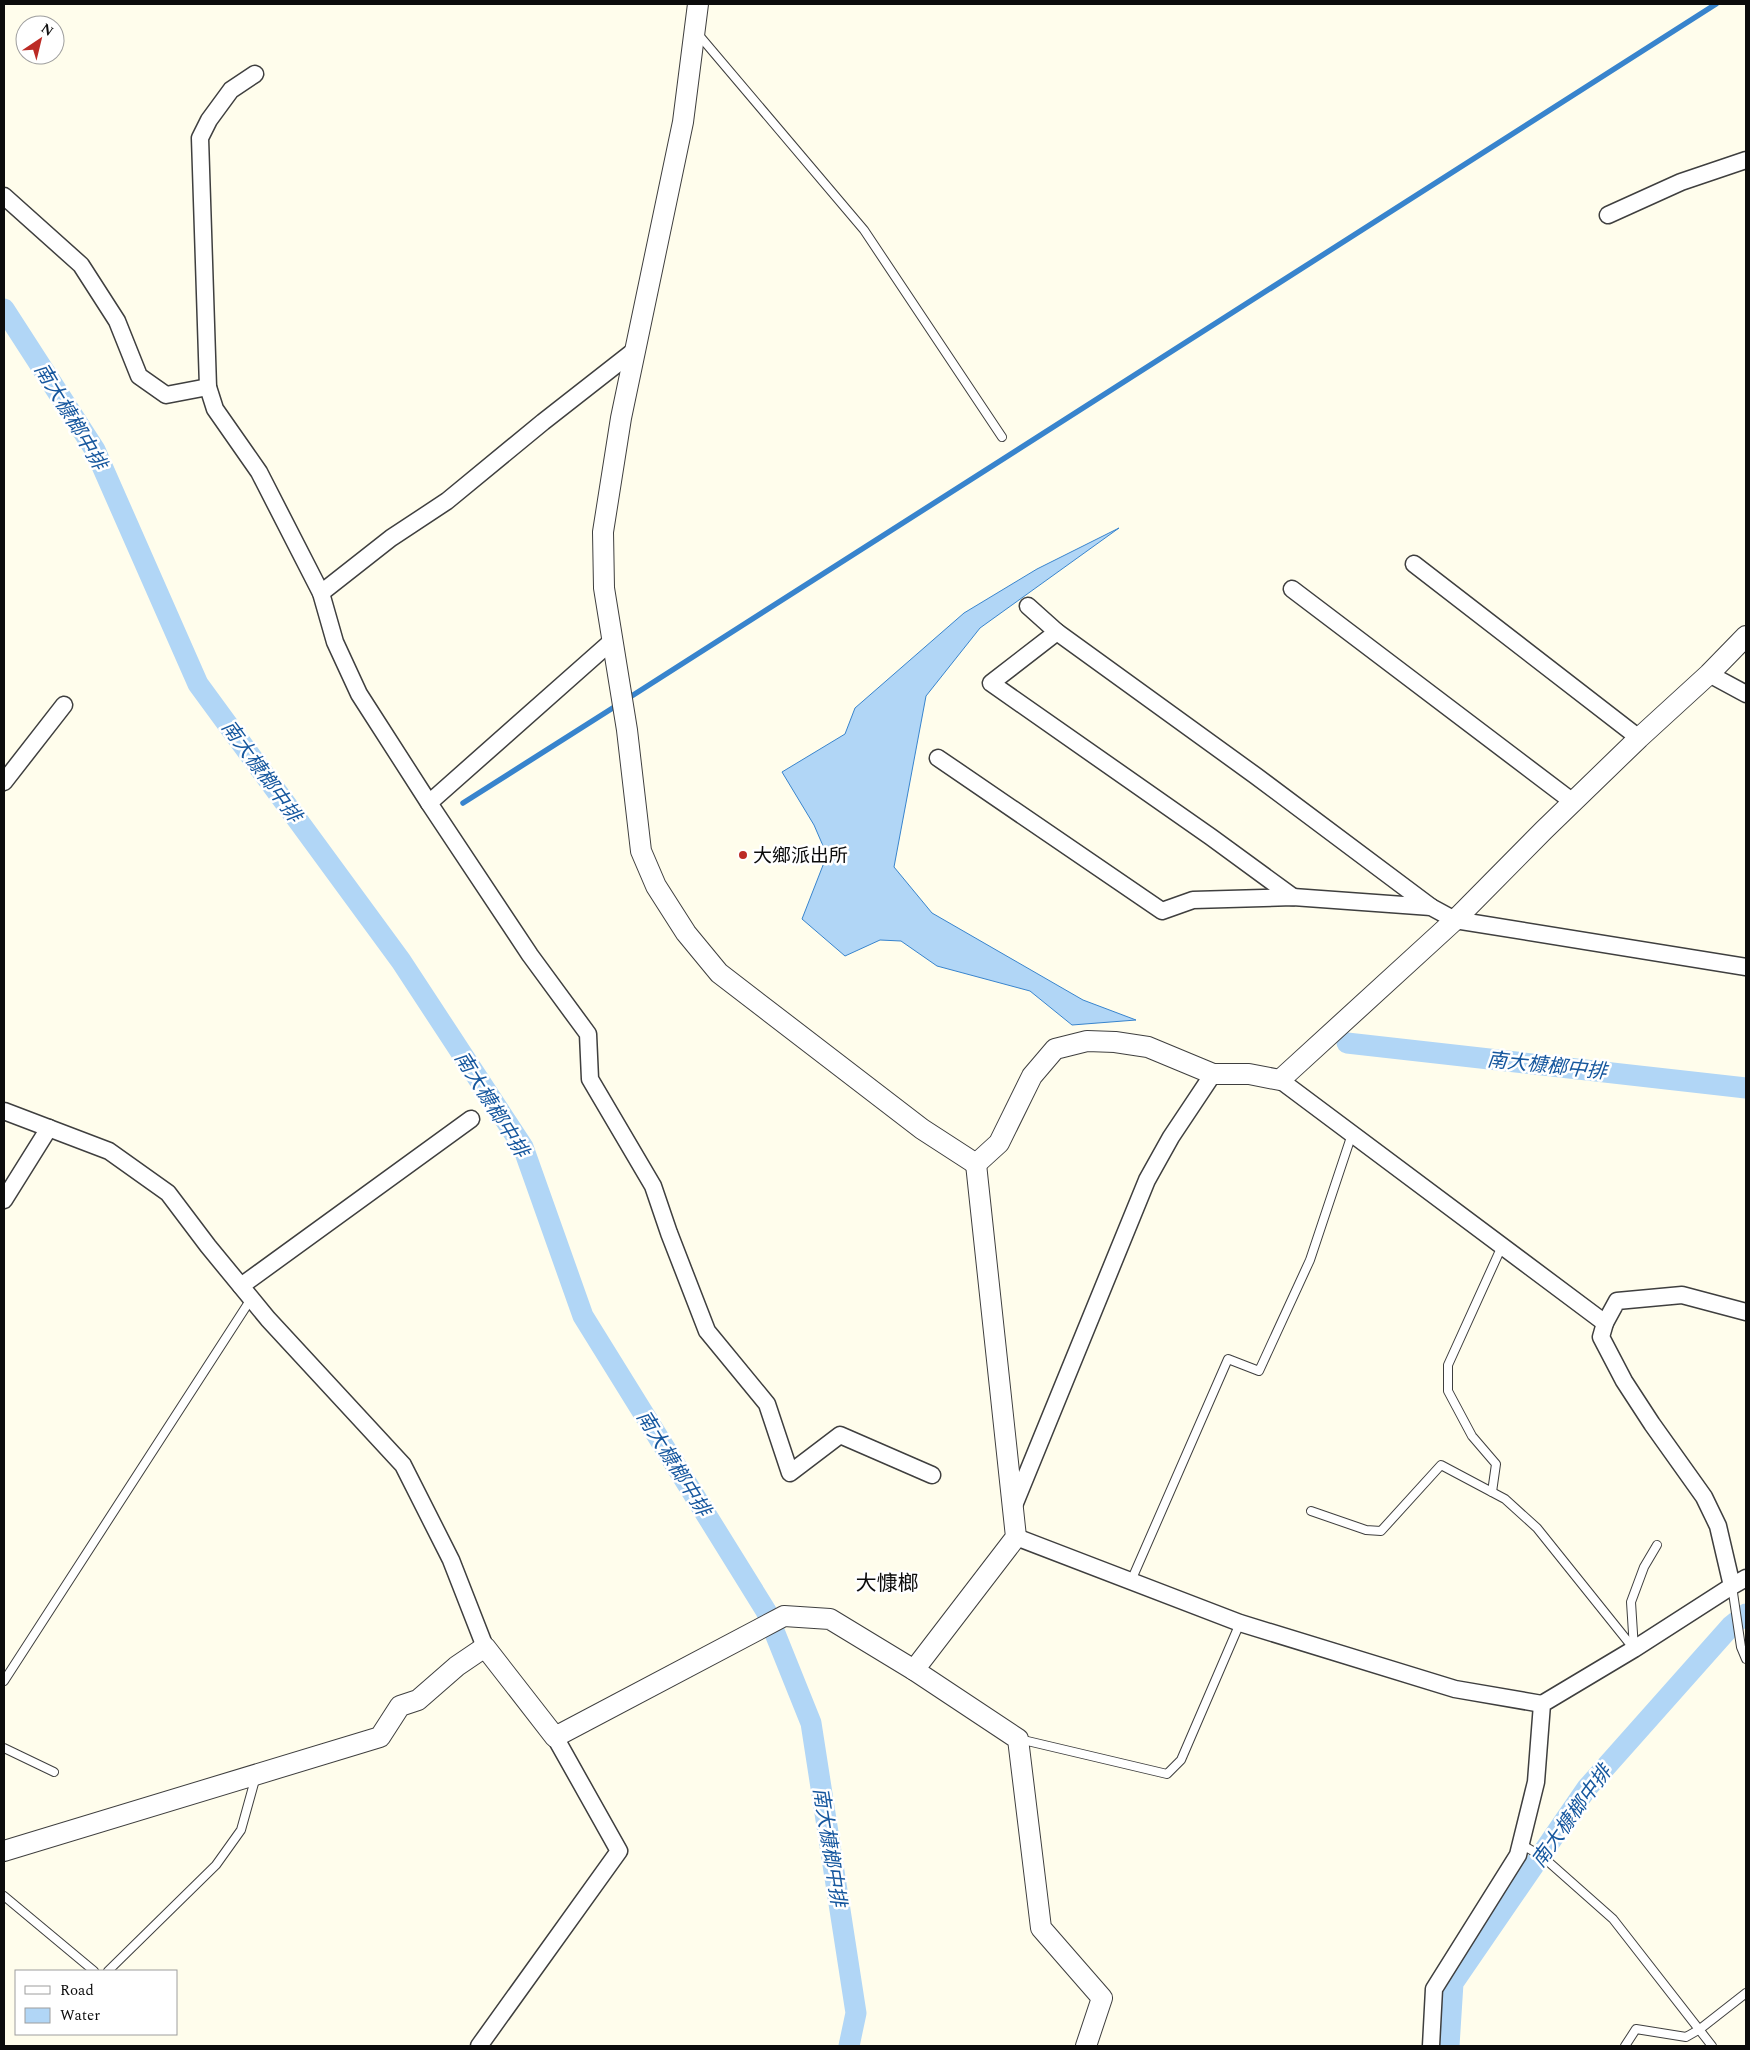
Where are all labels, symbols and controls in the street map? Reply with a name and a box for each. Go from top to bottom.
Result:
north arrow [15,15,65,65]
text: N [36,18,58,42]
water label: 南大槺榔中排 [26,357,115,478]
water label: 南大槺榔中排 [214,714,310,831]
place label: 大鄉派出所 [753,842,848,871]
marker: 大鄉派出所 [737,849,749,861]
water label: 南大槺榔中排 [1486,1045,1611,1087]
water label: 南大槺榔中排 [447,1046,537,1166]
water label: 南大槺榔中排 [629,1405,719,1525]
district label: 大慷榔 [856,1568,919,1600]
water label: 南大槺榔中排 [1524,1757,1621,1874]
water label: 南大槺榔中排 [805,1786,854,1912]
legend [15,1970,178,2035]
text: Road [60,1979,94,2002]
text: Water [60,2004,100,2027]

